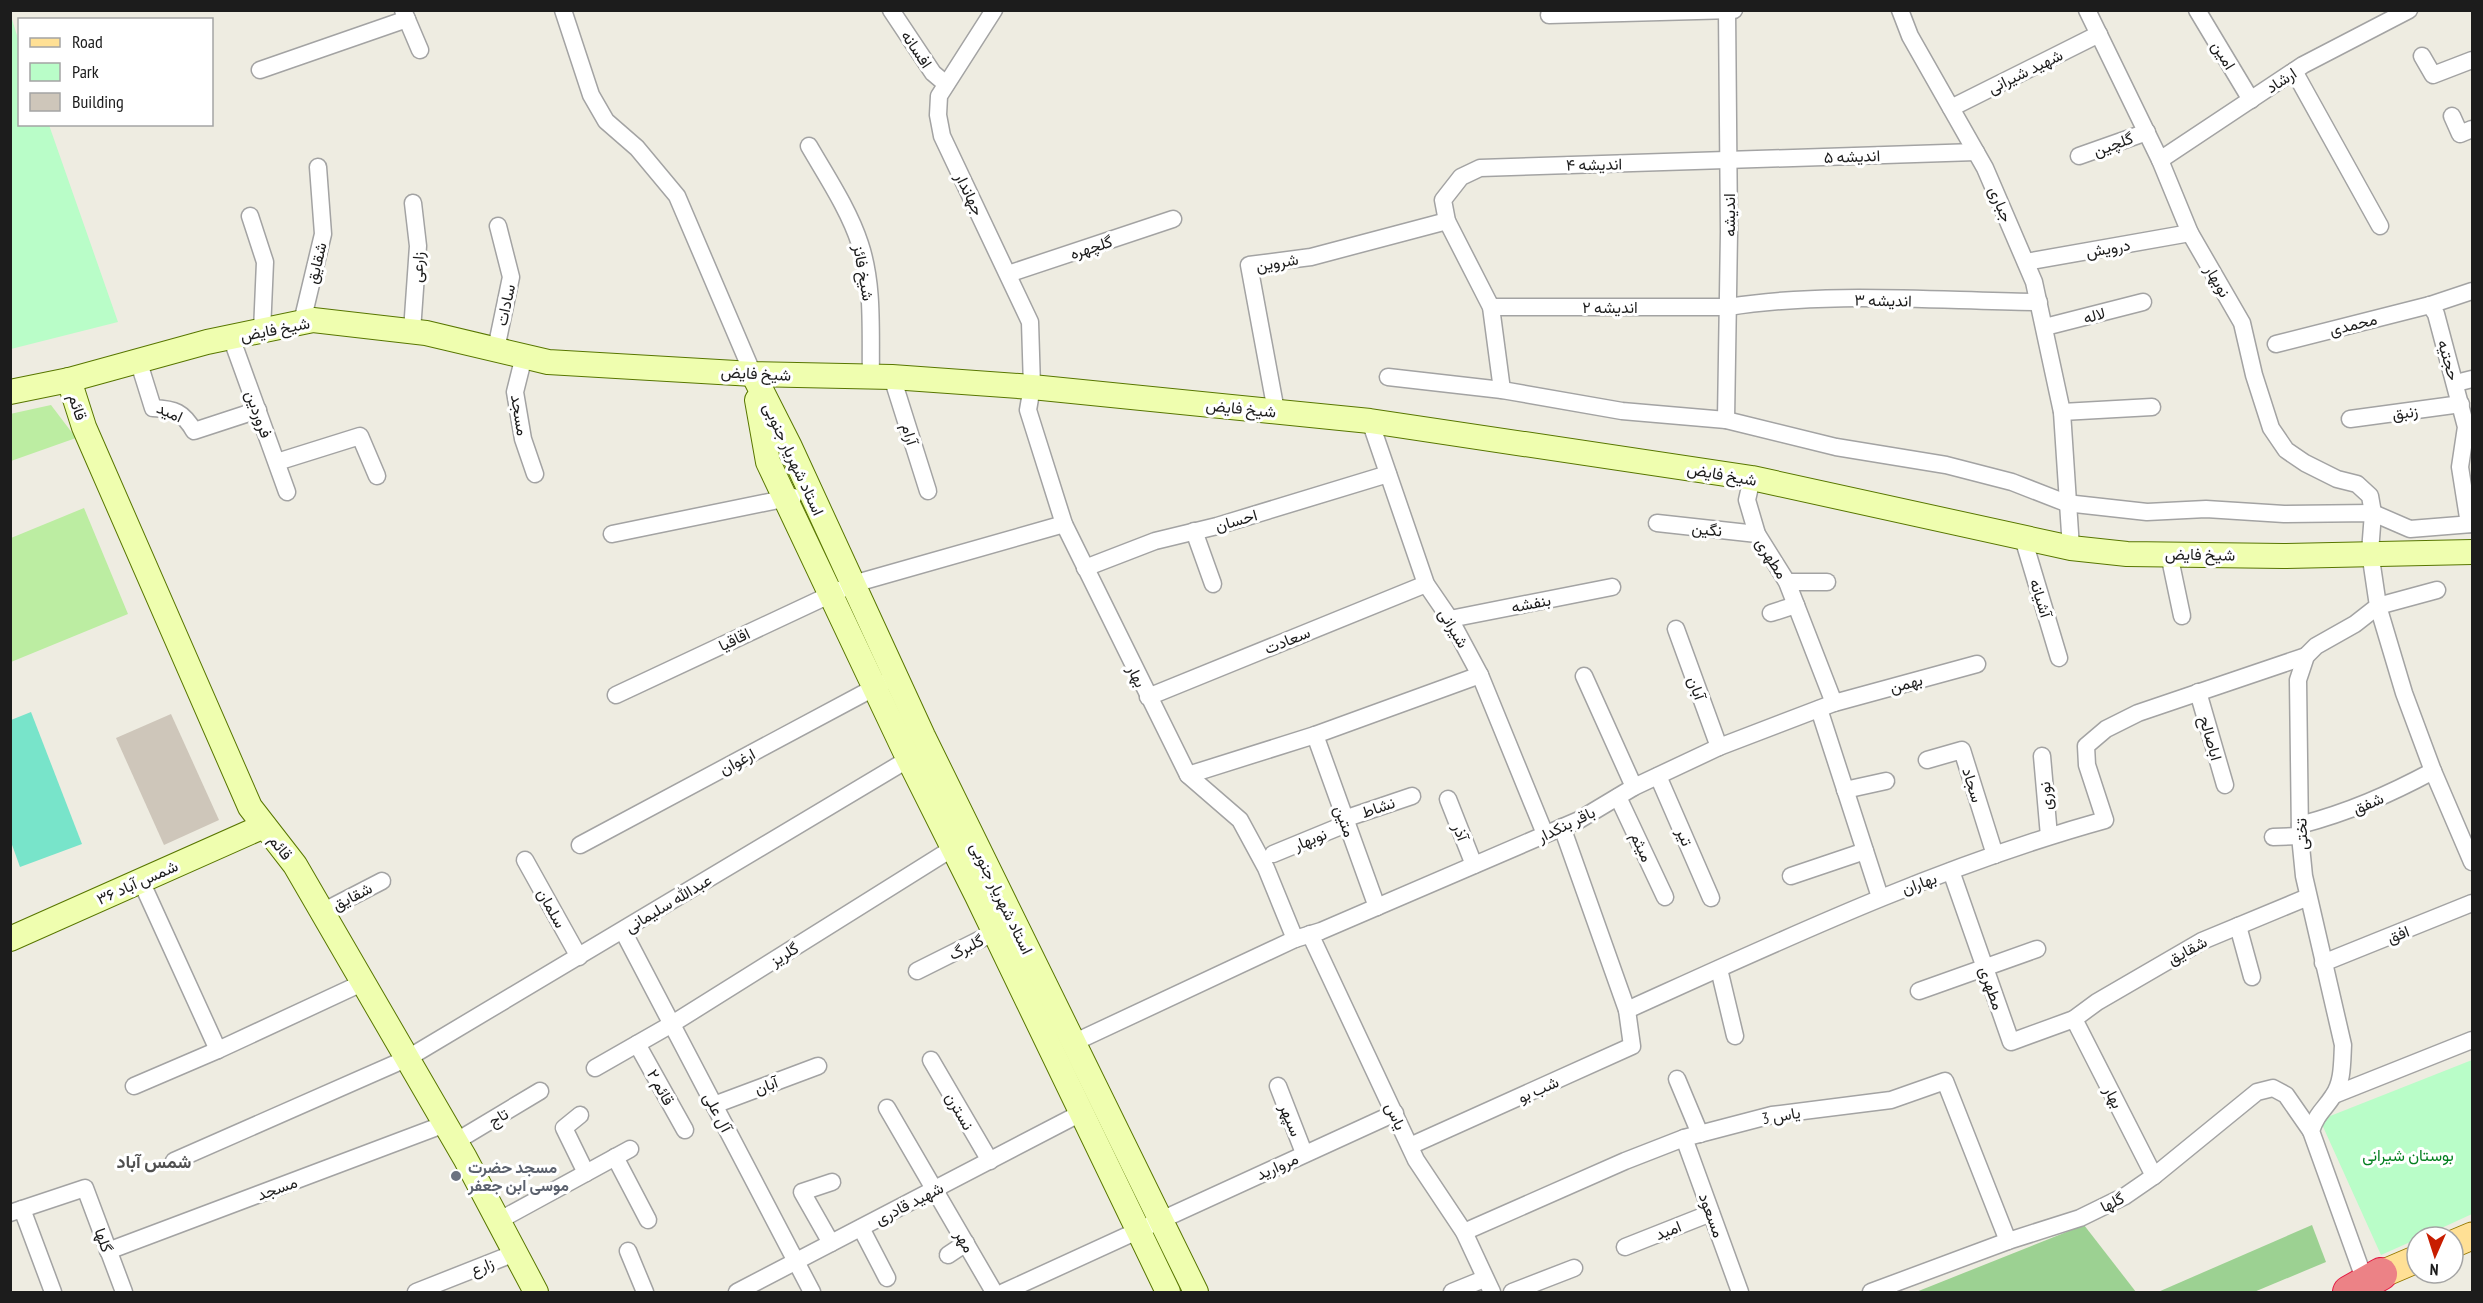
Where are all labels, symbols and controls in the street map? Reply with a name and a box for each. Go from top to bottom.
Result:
legend [18,18,213,126]
street label: افسانه [897,26,937,72]
text: Road [72,30,103,53]
street label: امین [2207,37,2240,74]
street label: شهید شیرانی [1984,44,2066,99]
text: Park [72,60,99,83]
street label: ارشاد [2262,63,2301,98]
text: Building [72,90,124,113]
street label: گلچین [2090,128,2136,162]
street label: اندیشه ۵ [1823,145,1881,167]
street label: اندیشه ۴ [1566,154,1622,174]
street label: جهاندار [950,168,989,219]
street label: جباری [1984,183,2018,226]
street label: اندیشه [1719,193,1739,237]
street label: گلچهره [1067,231,1115,265]
street label: درویش [2084,234,2132,263]
street label: شقایق [301,240,332,286]
street label: شیخ فائز [847,243,879,303]
street label: شروین [1254,248,1300,277]
street label: زارعی [406,251,429,283]
street label: نوبهار [2199,260,2235,301]
street label: سادات [491,282,519,328]
street label: اندیشه ۳ [1854,289,1912,311]
street label: اندیشه ۲ [1582,297,1638,317]
street label: لاله [2081,302,2107,328]
street label: محمدی [2327,308,2379,341]
street label: شیخ فایض [238,312,312,348]
street label: حجتیه [2434,337,2464,383]
street label: شیخ فایض [720,361,792,387]
street label: فروردین [240,387,277,441]
street label: قائم [63,391,92,423]
street label: مسجد [507,393,533,437]
street label: شیخ فایض [1205,394,1277,424]
street label: امید [154,397,186,427]
street label: استاد شهریار جنوبی [758,399,829,519]
street label: زنبق [2391,400,2419,425]
street label: آرام [896,421,923,449]
street label: شیخ فایض [1685,458,1758,492]
street label: احسان [1213,504,1259,536]
street label: نگین [1691,517,1723,542]
street label: مطهری [1751,534,1792,583]
street label: شیخ فایض [2165,543,2235,567]
street label: آشیانه [2026,576,2057,621]
street label: بنفشه [1510,589,1552,617]
street label: شیرانی [1434,605,1474,652]
street label: سعادت [1261,622,1313,658]
street label: اقاقیا [715,623,753,655]
street label: بهار [1122,661,1151,691]
street label: بهمن [1887,669,1925,698]
street label: آبان [1684,674,1711,704]
street label: اباصالح [2193,713,2227,763]
street label: ارغوان [716,743,759,780]
street label: سجاد [1958,765,1988,805]
street label: نوری [2034,781,2057,811]
street label: شفق [2350,788,2387,819]
street label: نشاط [1359,792,1397,822]
street label: باقر بنکدار [1533,801,1599,848]
street label: متین [1329,802,1360,840]
street label: تختی [2290,817,2313,850]
street label: آذر [1447,820,1474,845]
street label: نوبهار [1290,823,1330,856]
street label: تیر [1671,824,1698,849]
street label: میثم [1626,829,1657,865]
street label: قائم [264,830,297,864]
street label: استاد شهریار جنوبی [965,839,1038,958]
street label: شمس آباد ۳۶ [93,855,181,910]
street label: بهاران [1899,867,1940,899]
street label: عبدالله سلیمانی [621,869,716,938]
street label: شقایق [329,878,376,915]
street label: سلمان [533,885,571,931]
street label: افق [2384,921,2412,948]
street label: گلبرگ [945,930,987,965]
street label: شقایق [2164,931,2211,970]
street label: گلریز [765,938,803,972]
street label: مطهری [1974,964,2009,1013]
street label: قائم ۲ [642,1065,679,1109]
street label: آبان [752,1071,782,1098]
street label: شب بو [1514,1071,1562,1108]
street label: بهار [2099,1082,2128,1112]
street label: آل علی [698,1089,737,1137]
street label: نسترن [940,1089,979,1134]
street label: یاس [1380,1099,1411,1133]
street label: سپهر [1273,1100,1307,1140]
street label: یاس 3 [1760,1102,1802,1129]
street label: تاج [484,1103,513,1132]
park label: بوستان شیرانی [2362,1145,2454,1166]
street label: مروارید [1253,1148,1302,1185]
district label: شمس آباد [117,1150,191,1173]
place label: مسجد حضرت موسی ابن جعفر [467,1157,569,1196]
marker: مسجد حضرت موسی ابن جعفر [449,1169,463,1183]
street label: مسجد [254,1172,300,1204]
street label: شهید قادری [871,1177,947,1230]
street label: گلها [2097,1188,2128,1217]
street label: مسعود [1694,1190,1729,1240]
street label: امید [1652,1216,1684,1244]
street label: گلها [90,1225,118,1255]
street label: مهر [949,1225,979,1256]
north arrow [2405,1225,2465,1285]
street label: زارع [467,1252,497,1282]
text: N [2429,1260,2439,1280]

